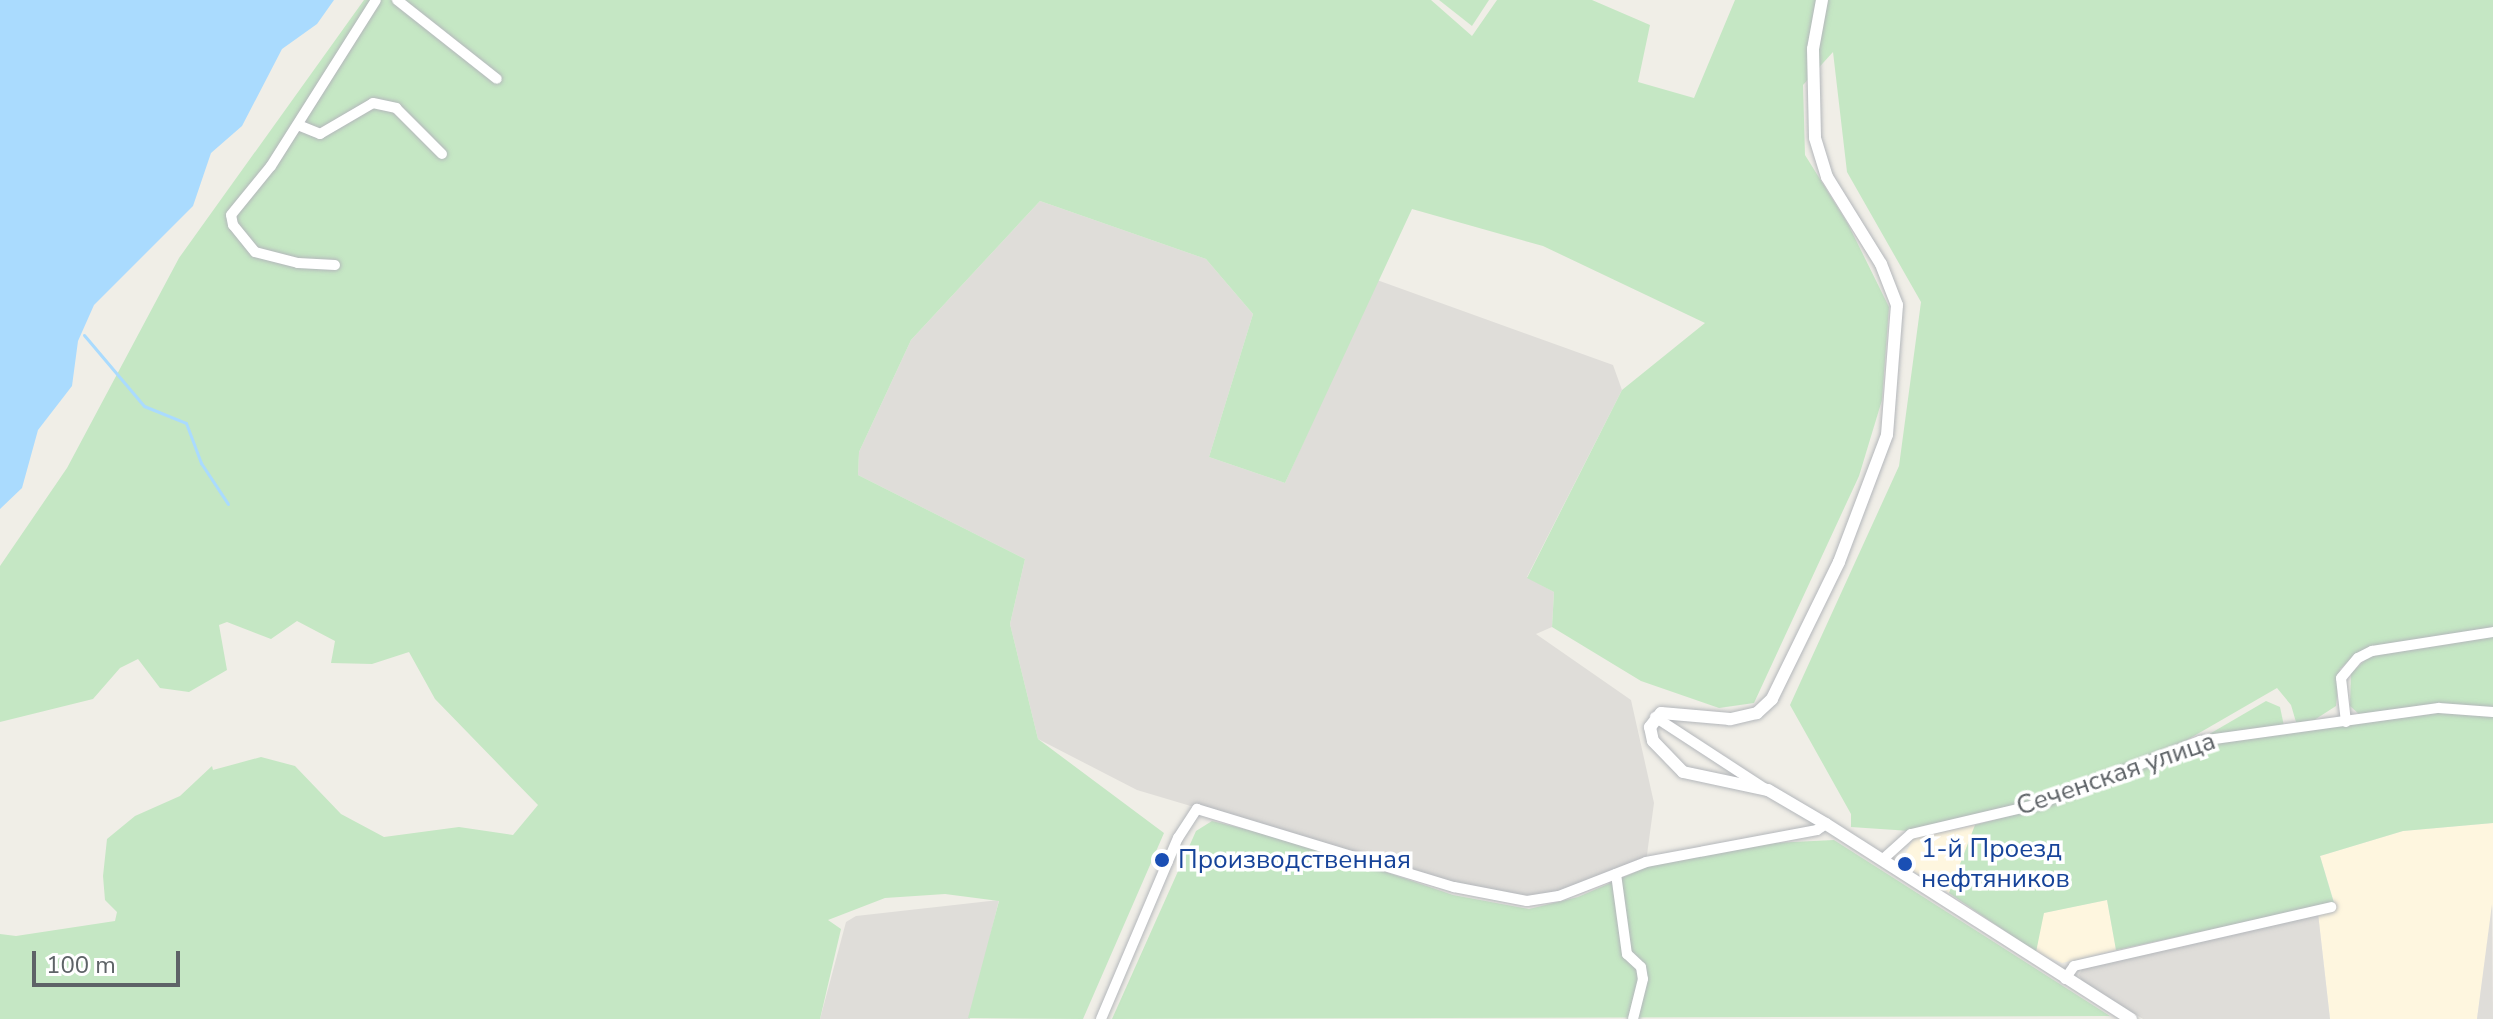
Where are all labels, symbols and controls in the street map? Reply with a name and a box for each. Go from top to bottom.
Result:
street label: Сеченская улица [2012,725,2220,823]
place label: 1-й Проезд нефтяников [1921,833,2070,894]
place label: Производственная [1178,844,1411,876]
marker: Производственная [1153,851,1171,869]
marker: 1-й Проезд нефтяников [1896,855,1914,873]
scale bar [36,935,184,985]
text: 100 m [46,949,116,981]

